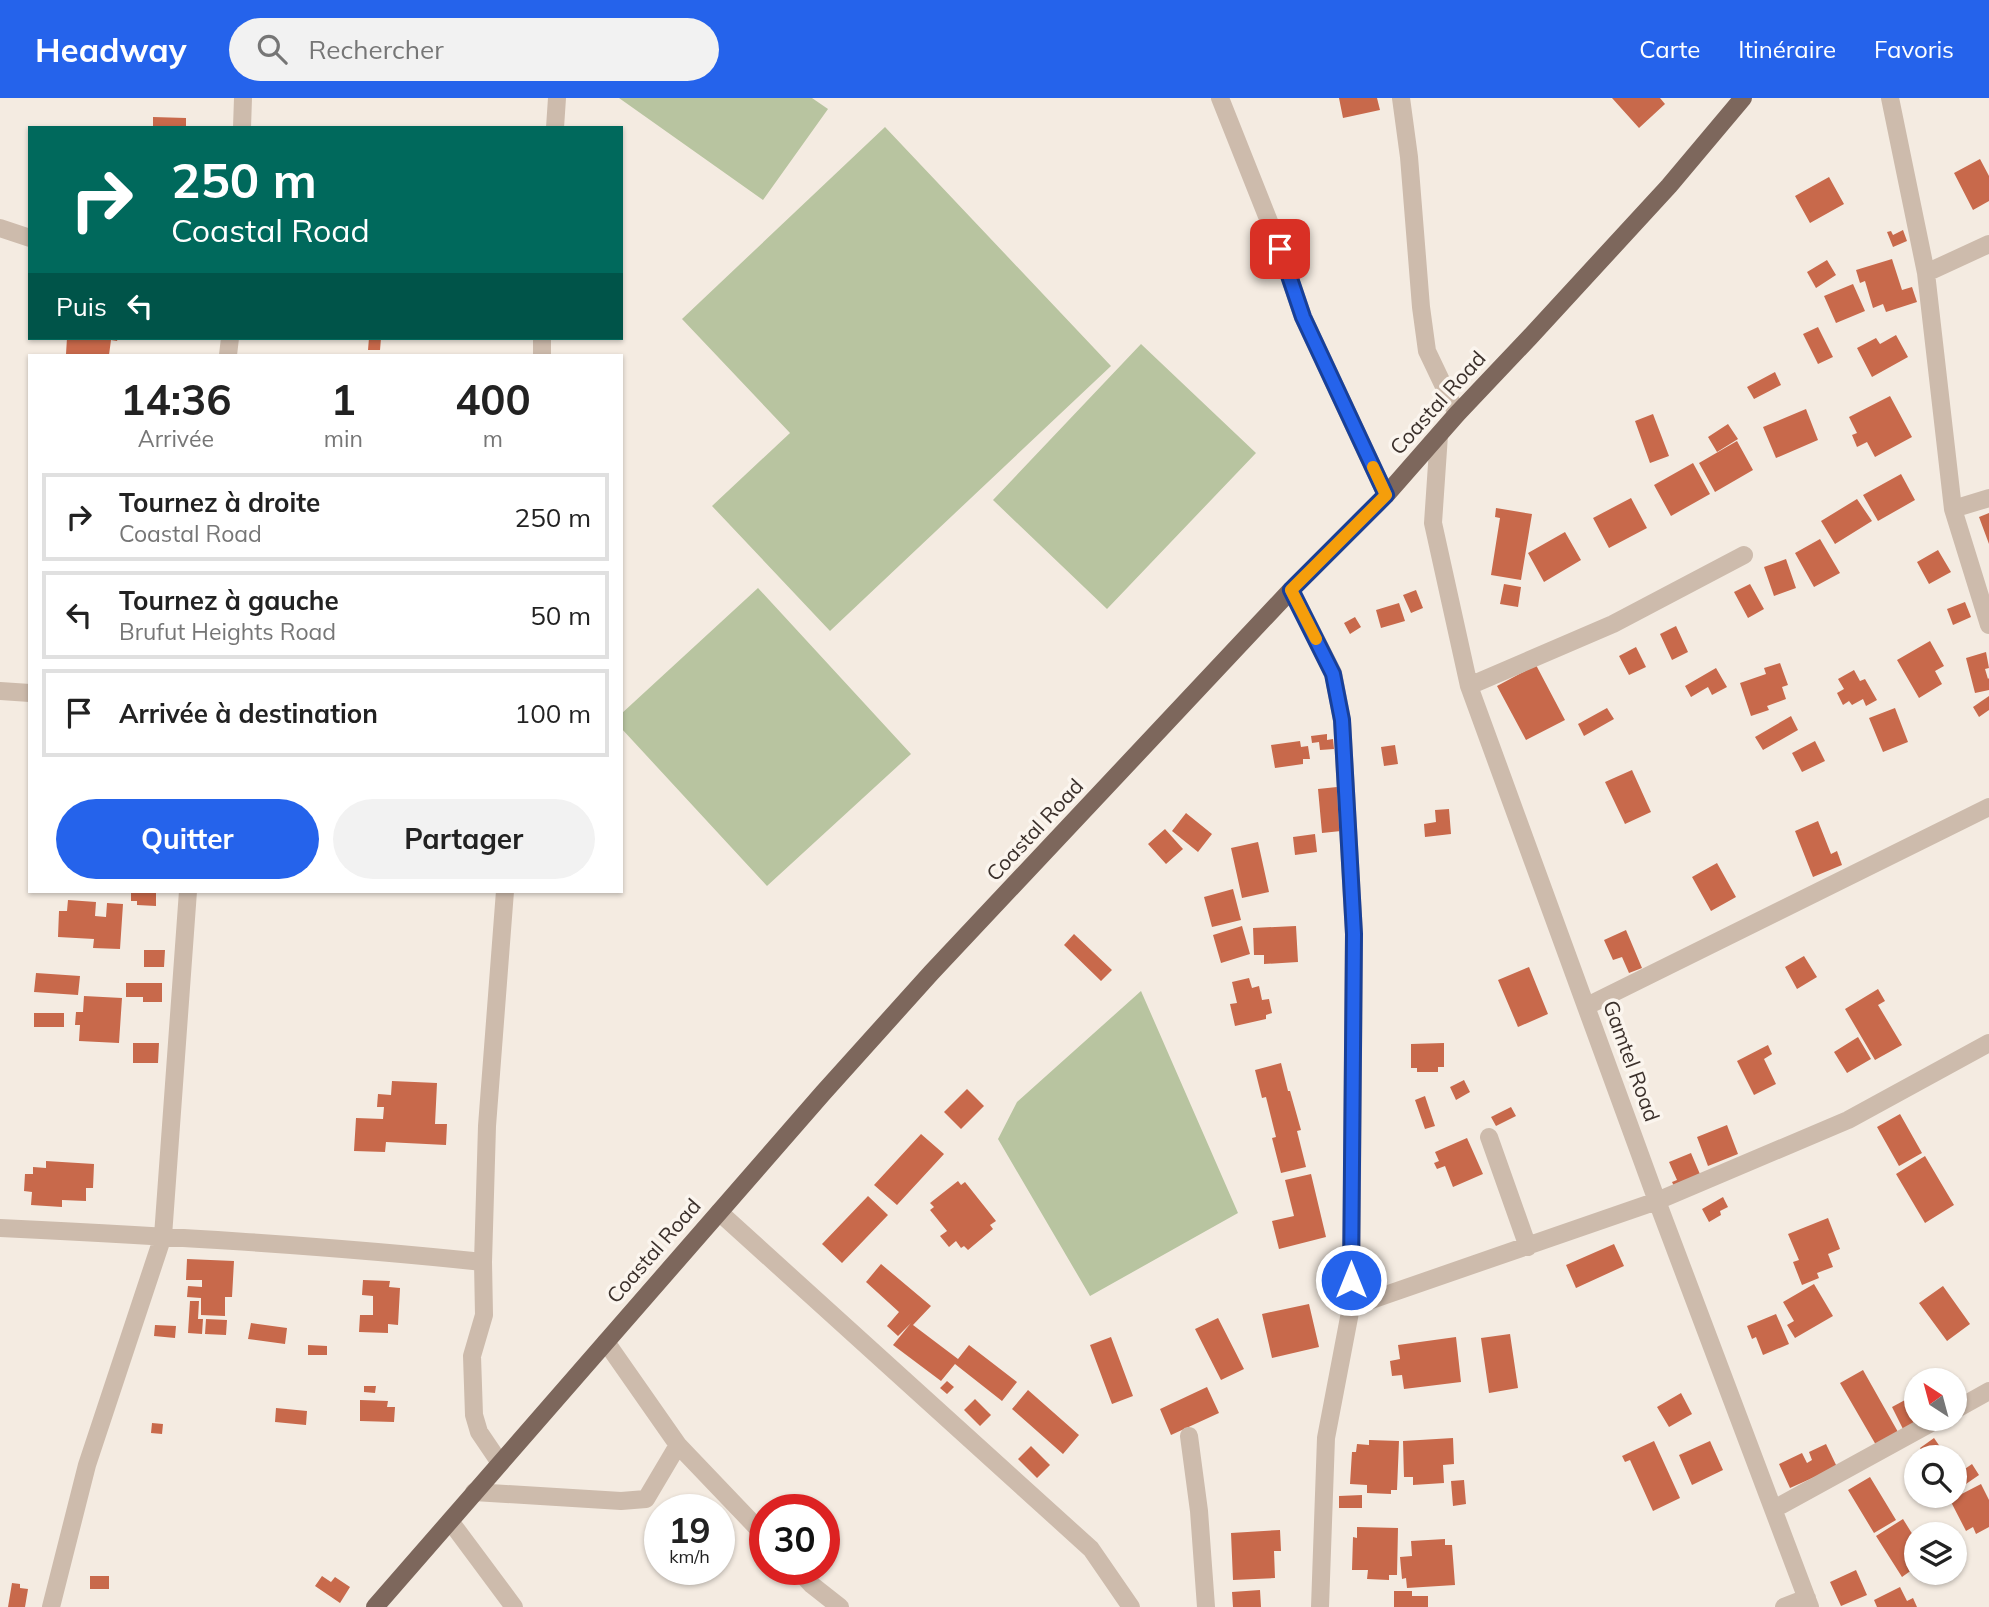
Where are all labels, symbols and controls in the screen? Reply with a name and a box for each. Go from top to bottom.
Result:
search box [229,18,719,81]
text: Headway [35,29,187,70]
icon: search [253,30,291,68]
text: Rechercher [309,33,444,66]
text: Carte [1639,34,1700,64]
text: Itinéraire [1738,34,1836,64]
text: Favoris [1874,34,1954,64]
text: 250 m [171,149,317,210]
icon: right [56,154,147,245]
text: Coastal Road [171,210,370,250]
pin [1250,219,1310,279]
icon: arrive [1261,230,1299,268]
icon: left [121,287,159,325]
text: Puis [56,290,107,323]
street label: Coastal Road [1384,345,1491,460]
text: 14:36 [120,373,231,426]
text: 1 [331,373,356,426]
text: 400 [455,373,531,426]
text: Arrivée [138,424,214,453]
text: min [324,424,363,453]
text: m [483,424,503,453]
text: Tournez à droite [119,486,320,519]
icon: right [60,498,98,536]
text: 250 m [515,501,591,534]
text: Coastal Road [119,519,262,548]
text: Tournez à gauche [119,584,339,617]
icon: left [60,596,98,634]
text: 50 m [530,599,591,632]
text: Brufut Heights Road [119,617,336,646]
icon: arrive [60,694,98,732]
text: Arrivée à destination [119,697,378,730]
text: 100 m [515,697,591,730]
street label: Coastal Road [980,773,1088,886]
button: Quitter [56,799,319,879]
button: Partager [333,799,595,879]
street label: Gamtel Road [1598,997,1666,1125]
street label: Coastal Road [601,1193,706,1308]
position arrow [1314,1243,1388,1317]
north arrow [1904,1368,1967,1432]
map controls [1904,1368,1967,1585]
button: search [1904,1445,1967,1508]
speed limit sign: 30 [749,1494,840,1585]
text: 19 [668,1508,711,1552]
button: layers [1904,1522,1967,1585]
text: km/h [669,1545,710,1568]

